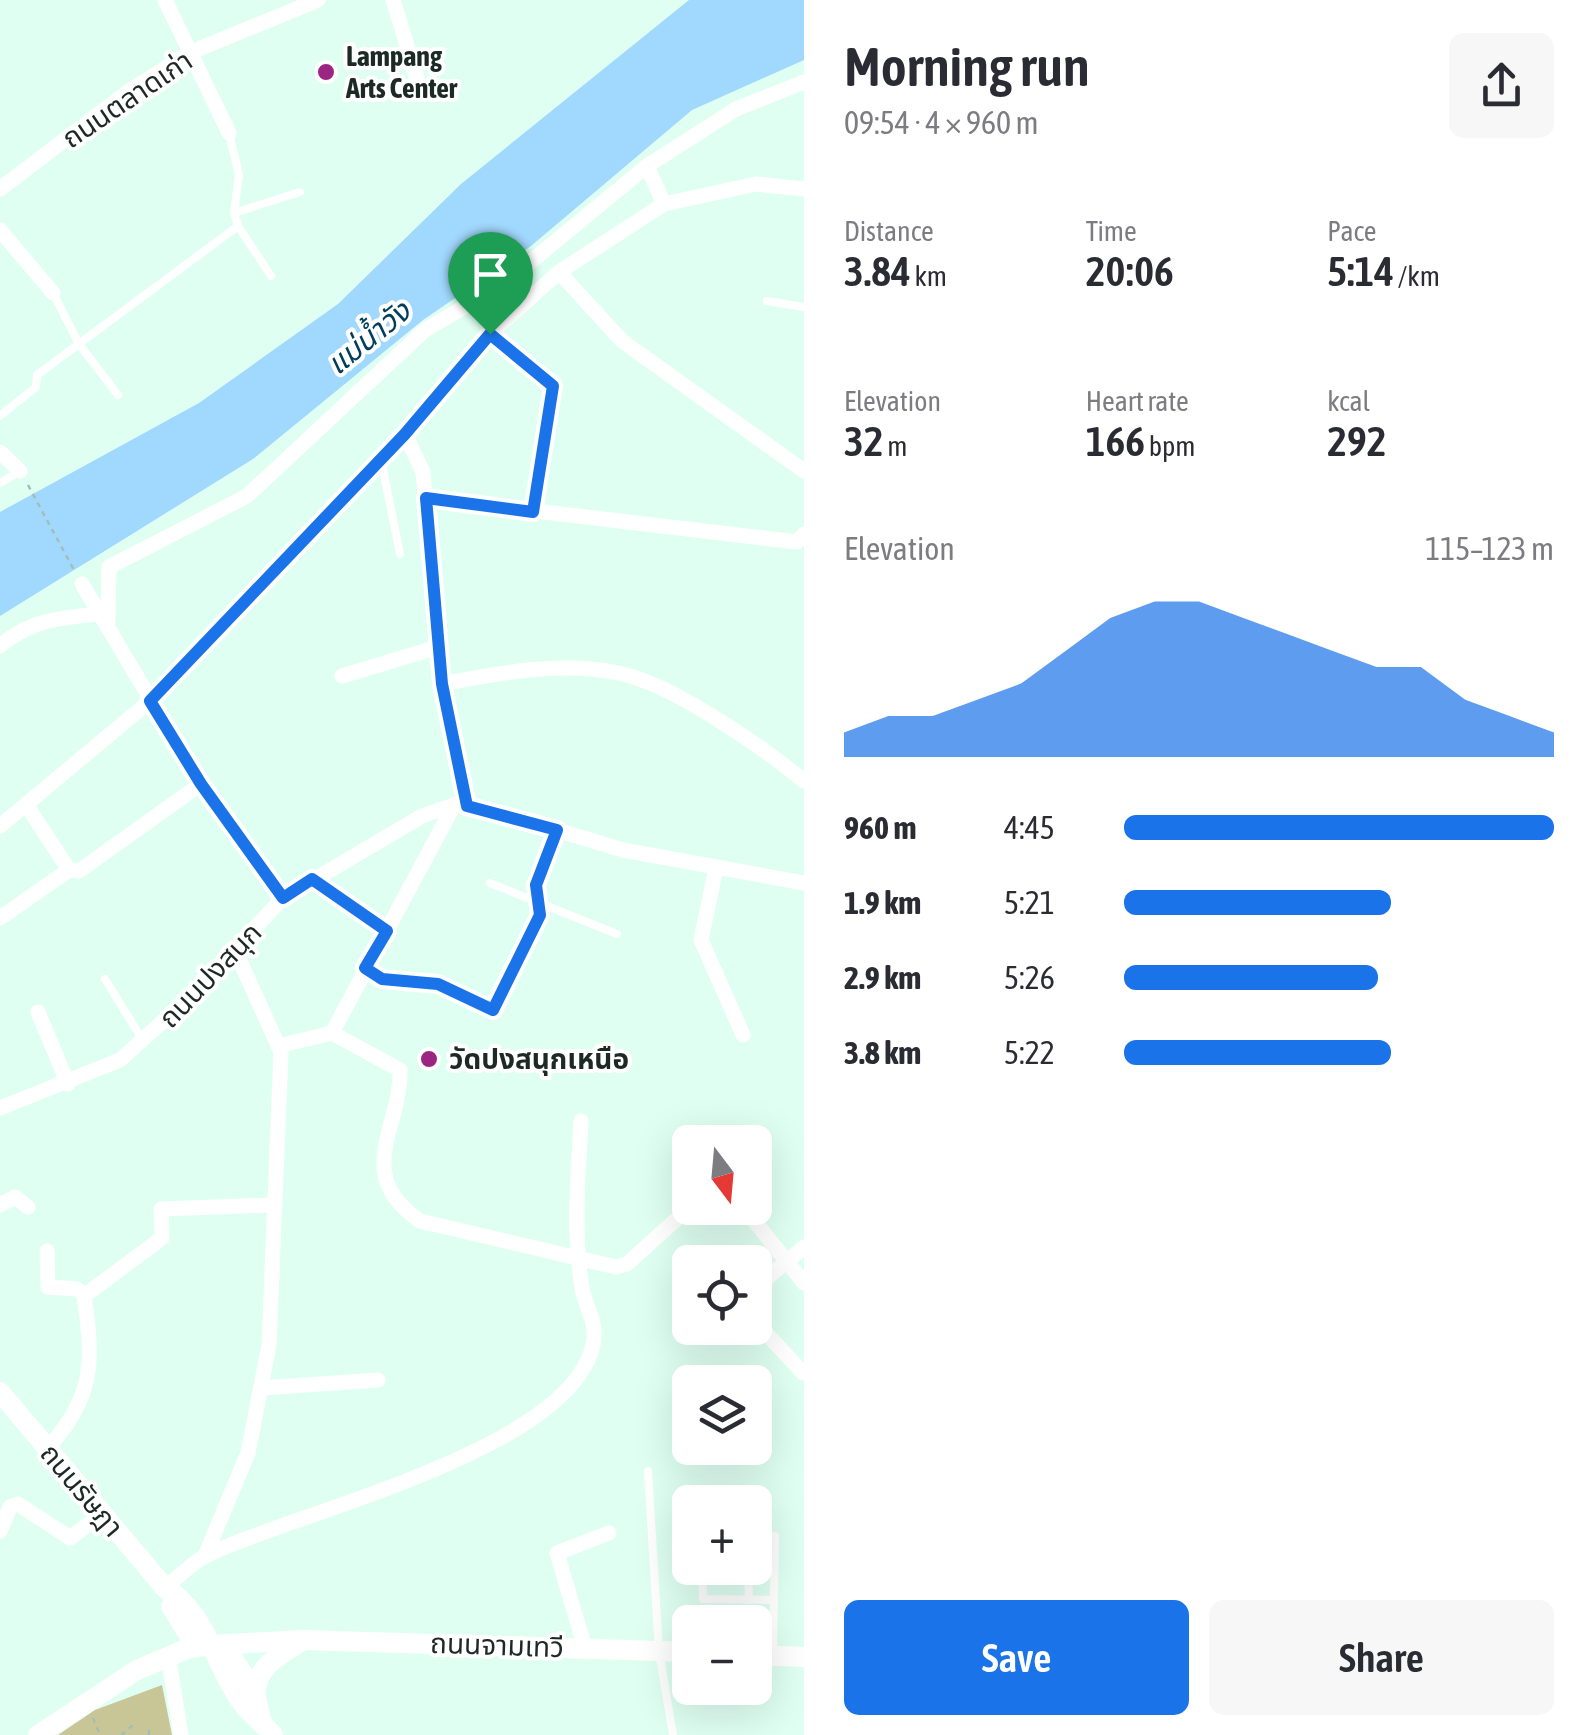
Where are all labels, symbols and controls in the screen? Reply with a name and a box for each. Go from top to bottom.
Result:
button: share [1449,33,1554,138]
text: Morning run [844,35,1090,98]
place label: Lampang Arts Center [345,40,458,104]
street label: ถนนตลาดเก่า [56,44,198,154]
marker: Lampang Arts Center [315,61,337,83]
text: 09:54 · 4 × 960 m [844,104,1038,141]
text: Distance [844,215,934,247]
text: Time [1086,215,1137,247]
text: Pace [1327,215,1377,247]
pin [448,232,533,335]
icon: arrive [463,247,518,302]
text: 3.84 [844,247,911,295]
text: 20:06 [1086,247,1174,295]
text: 5:14 [1327,247,1394,295]
text: km [911,260,947,292]
text: /km [1394,260,1440,292]
water label: แม่น้ำวัง [318,290,418,381]
text: Elevation [844,385,941,417]
text: Heart rate [1086,385,1189,417]
text: kcal [1327,385,1370,417]
text: 32 [844,417,883,465]
text: 166 [1086,417,1145,465]
text: 292 [1327,417,1387,465]
text: m [883,430,907,462]
text: bpm [1145,430,1195,462]
text: Elevation [844,530,955,567]
text: 115–123 m [1425,530,1554,567]
text: 960 m [844,809,917,846]
text: 4:45 [1004,809,1055,846]
text: 1.9 km [844,884,921,921]
text: 5:21 [1004,884,1055,921]
street label: ถนนปงสนุก [152,916,268,1035]
text: 2.9 km [844,959,921,996]
text: 5:26 [1004,959,1055,996]
text: 3.8 km [844,1034,921,1071]
text: 5:22 [1004,1034,1055,1071]
place label: วัดปงสนุกเหนือ [449,1043,629,1076]
marker: วัดปงสนุกเหนือ [418,1048,440,1070]
north arrow [672,1125,772,1225]
map controls [672,1125,772,1705]
button: locate [672,1245,772,1345]
button: layers [672,1365,772,1465]
street label: ถนนรัษฎา [34,1437,130,1543]
button: + [672,1485,772,1585]
button: Save [844,1600,1189,1715]
button: Share [1209,1600,1554,1715]
button: − [672,1605,772,1705]
street label: ถนนจามเทวี [430,1627,564,1663]

